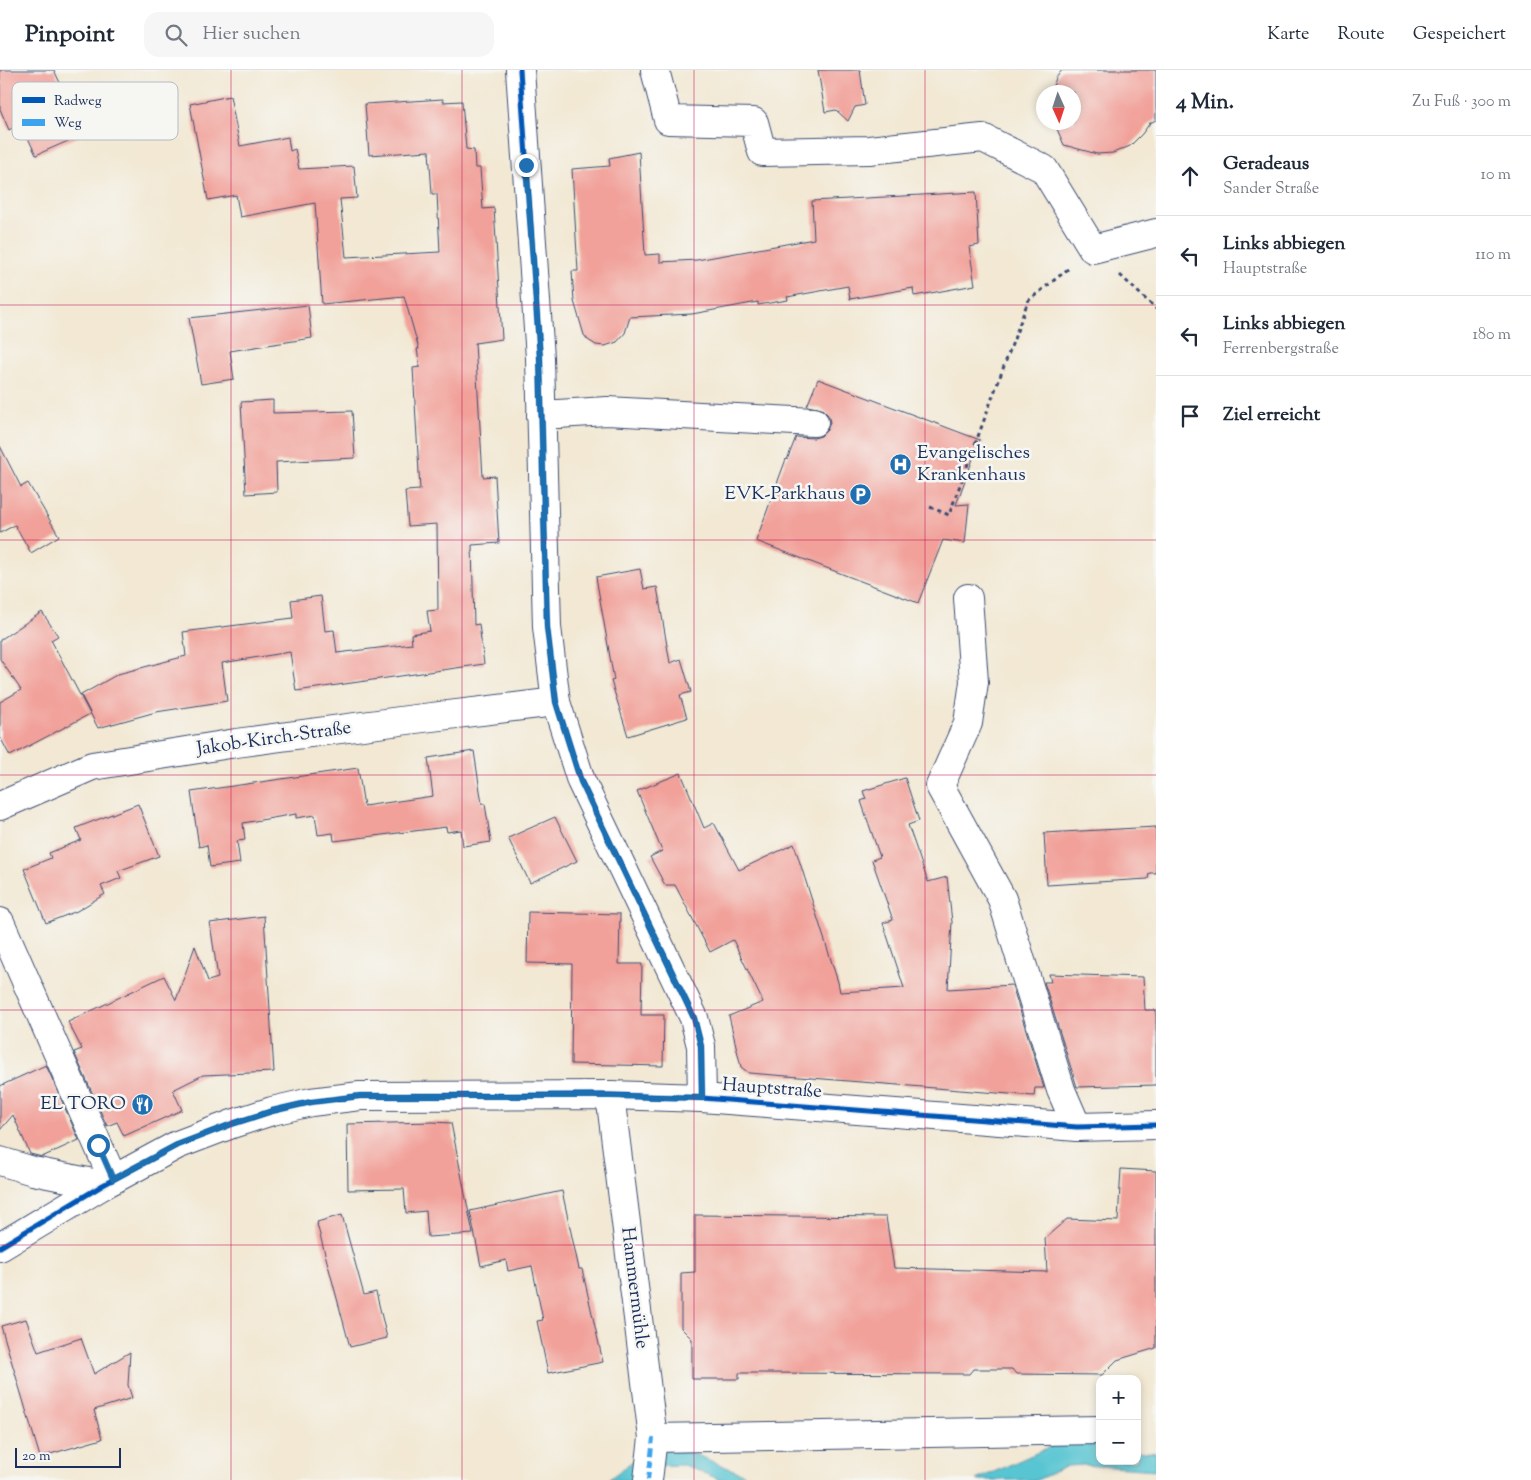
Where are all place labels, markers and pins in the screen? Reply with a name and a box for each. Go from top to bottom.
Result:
place label: Evangelisches Krankenhaus [917,440,1030,489]
hospital icon: Evangelisches Krankenhaus [889,452,913,476]
place label: EVK-Parkhaus [724,481,845,508]
parking icon: EVK-Parkhaus [849,482,873,506]
place label: EL TORO [40,1091,126,1118]
restaurant icon: EL TORO [130,1092,154,1116]

